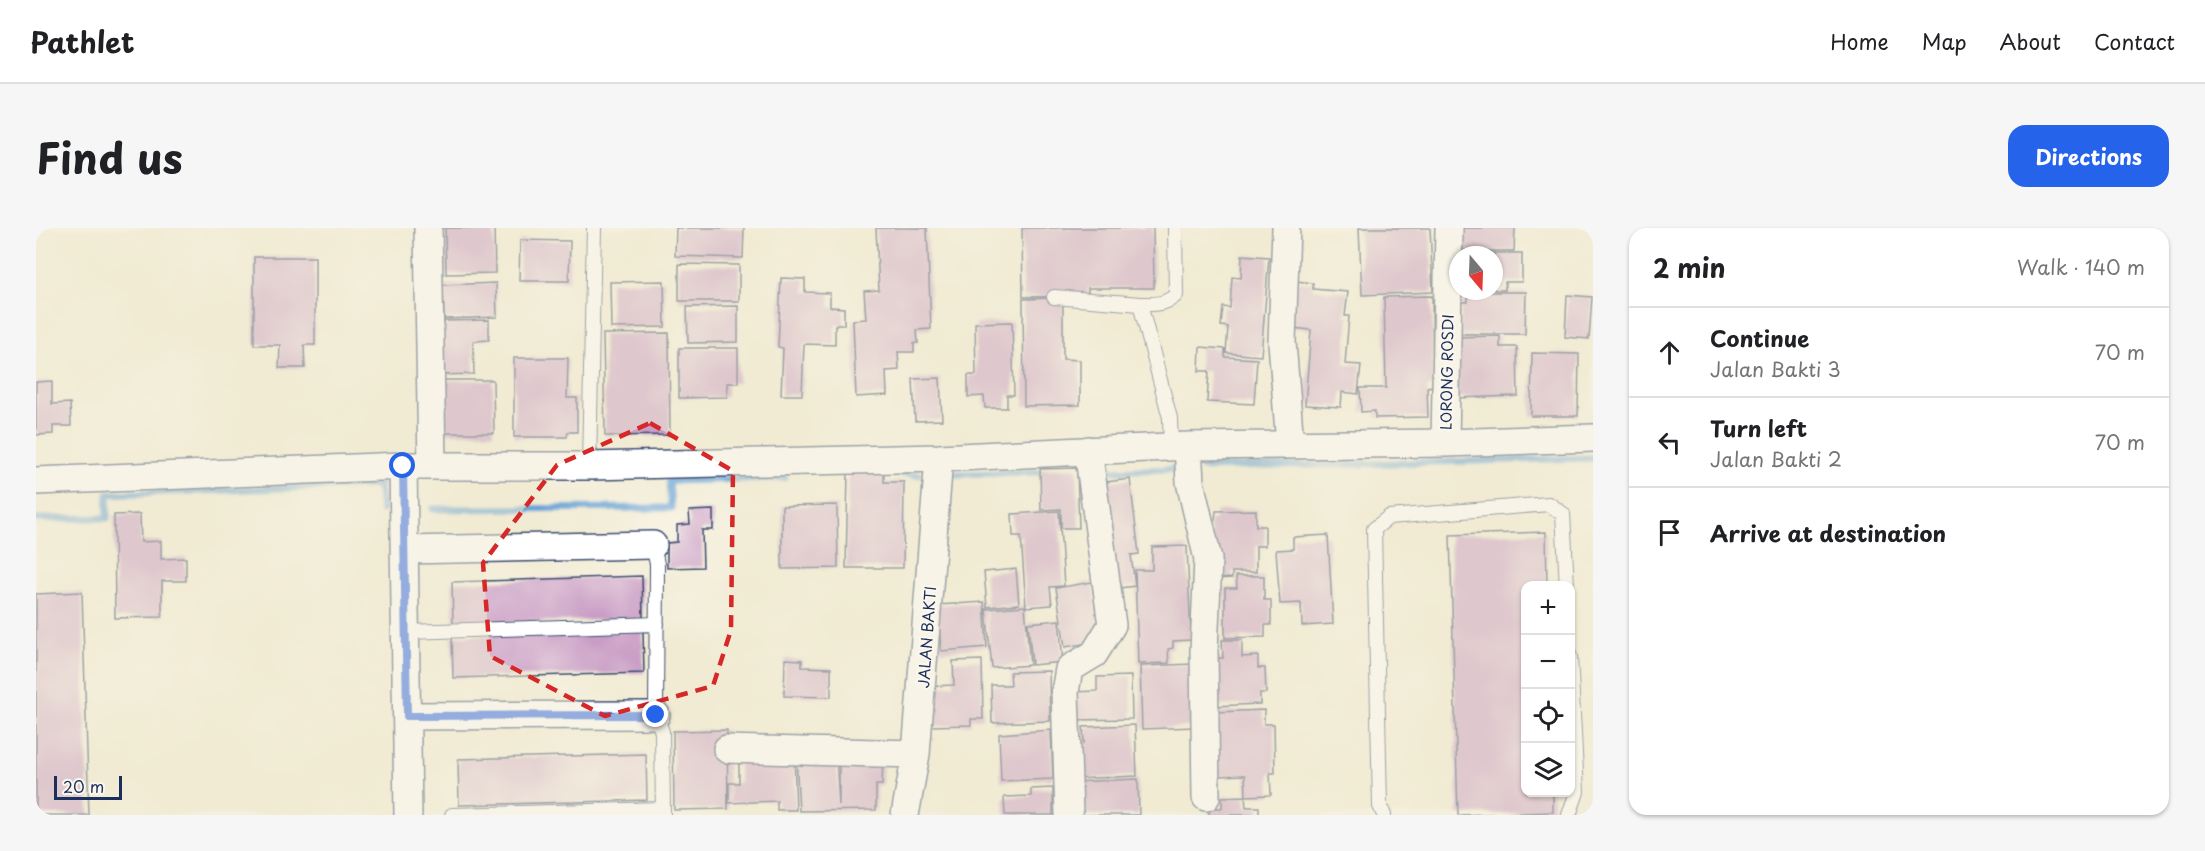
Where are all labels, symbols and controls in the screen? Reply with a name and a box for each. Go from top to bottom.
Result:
text: Pathlet [30,20,134,63]
text: Home [1830,25,1889,57]
text: Map [1922,25,1967,57]
text: About [2000,25,2061,57]
text: Contact [2094,25,2175,57]
text: Find us [36,125,183,188]
button: Directions [2008,125,2169,187]
north arrow [1449,246,1503,300]
text: 2 min [1653,248,1726,287]
text: Walk · 140 m [2017,252,2145,282]
street label: LORONG ROSDI [1433,314,1459,430]
text: Continue [1710,321,1809,354]
icon: ahead [1653,336,1686,369]
text: 70 m [2095,337,2145,367]
text: Jalan Bakti 3 [1710,354,1841,384]
text: Turn left [1710,411,1807,444]
icon: left [1653,426,1686,459]
text: 70 m [2095,427,2145,457]
text: Jalan Bakti 2 [1710,444,1842,474]
route start [389,452,415,478]
icon: arrive [1653,516,1686,549]
text: Arrive at destination [1710,516,1946,549]
map controls [1521,581,1575,797]
button: + [1521,581,1575,635]
street label: JALAN BAKTI [911,585,941,689]
button: − [1521,635,1575,689]
button: locate [1521,689,1575,743]
route end [642,701,668,727]
button: layers [1521,743,1575,797]
scale bar [54,773,122,800]
text: 20 m [63,774,104,798]

